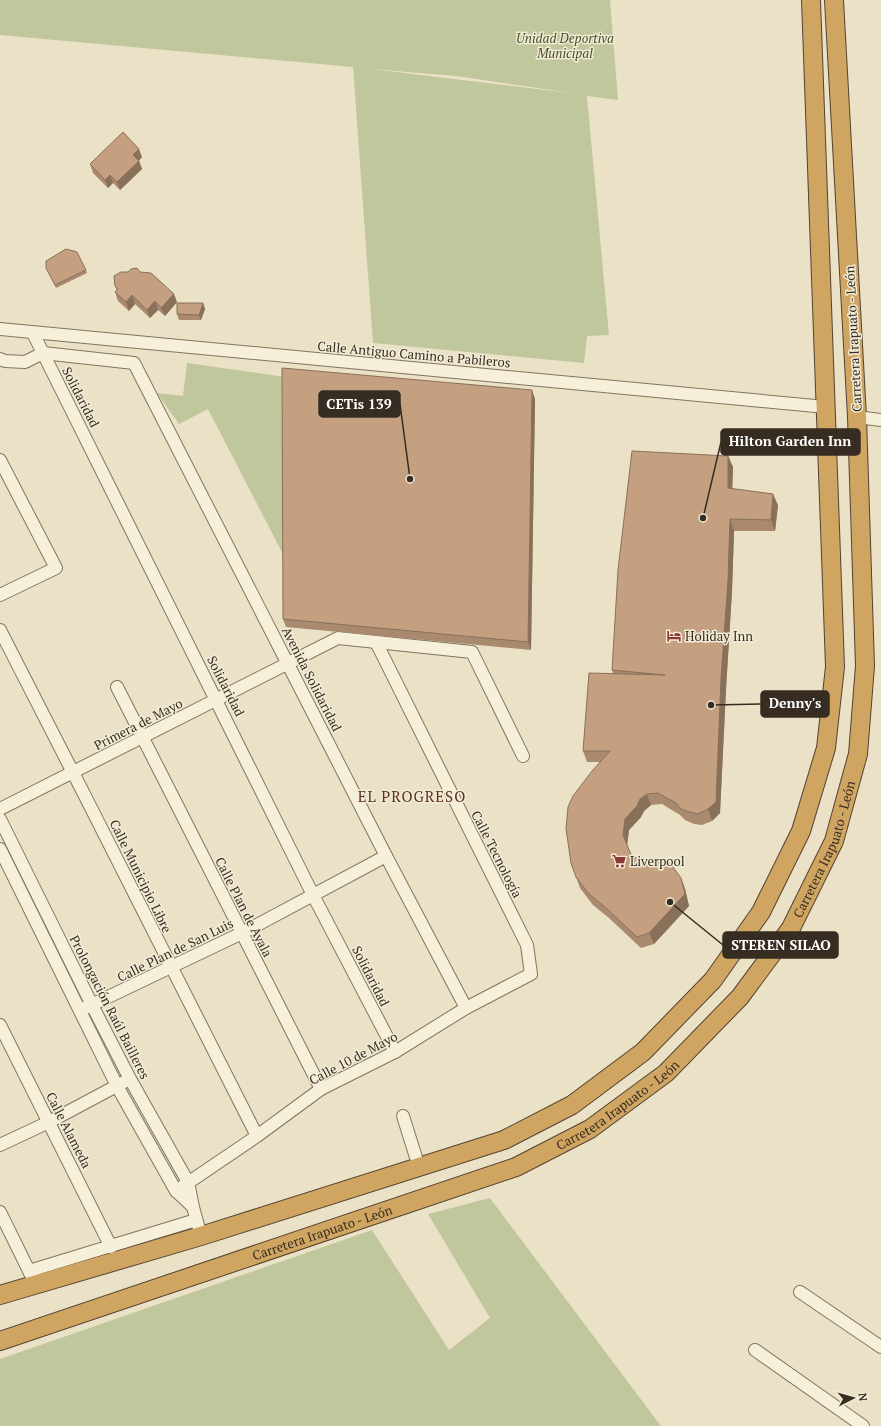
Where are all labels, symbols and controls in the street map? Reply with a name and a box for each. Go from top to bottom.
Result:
park label: Unidad Deportiva Municipal [516,29,614,62]
street label: Carretera Irapuato - León [840,265,866,413]
street label: Calle Antiguo Camino a Pabileros [317,337,511,371]
street label: Solidaridad [58,364,104,430]
callout: CETis 139 [319,391,400,417]
text: CETis 139 [326,394,392,413]
callout: Hilton Garden Inn [721,429,860,455]
text: Hilton Garden Inn [729,431,851,450]
street label: Avenida Solidaridad [278,624,346,734]
place label: Holiday Inn [685,627,753,645]
hotel icon: Holiday Inn [666,628,682,644]
street label: Solidaridad [203,653,249,719]
callout: Denny's [761,691,829,717]
text: Denny's [769,693,821,712]
street label: Primera de Mayo [91,694,185,754]
street label: Carretera Irapuato - León [789,778,859,921]
district label: EL PROGRESO [358,786,466,806]
street label: Calle Tecnología [467,807,527,901]
street label: Calle Municipio Libre [106,816,176,936]
place label: Liverpool [630,852,685,870]
supermarket icon: Liverpool [611,853,627,869]
street label: Calle Plan de Ayala [211,854,277,960]
street label: Calle Plan de San Luis [114,914,236,986]
street label: Prolongación Raúl Bailleres [66,932,154,1082]
callout: STEREN SILAO [723,932,838,958]
text: STEREN SILAO [731,935,831,954]
street label: Solidaridad [348,943,394,1009]
street label: Calle 10 de Mayo [306,1027,400,1089]
street label: Carretera Irapuato - León [553,1056,683,1154]
street label: Calle Alameda [42,1089,96,1171]
street label: Carretera Irapuato - León [250,1200,395,1264]
north arrow [833,1378,873,1418]
text: N [856,1392,870,1402]

